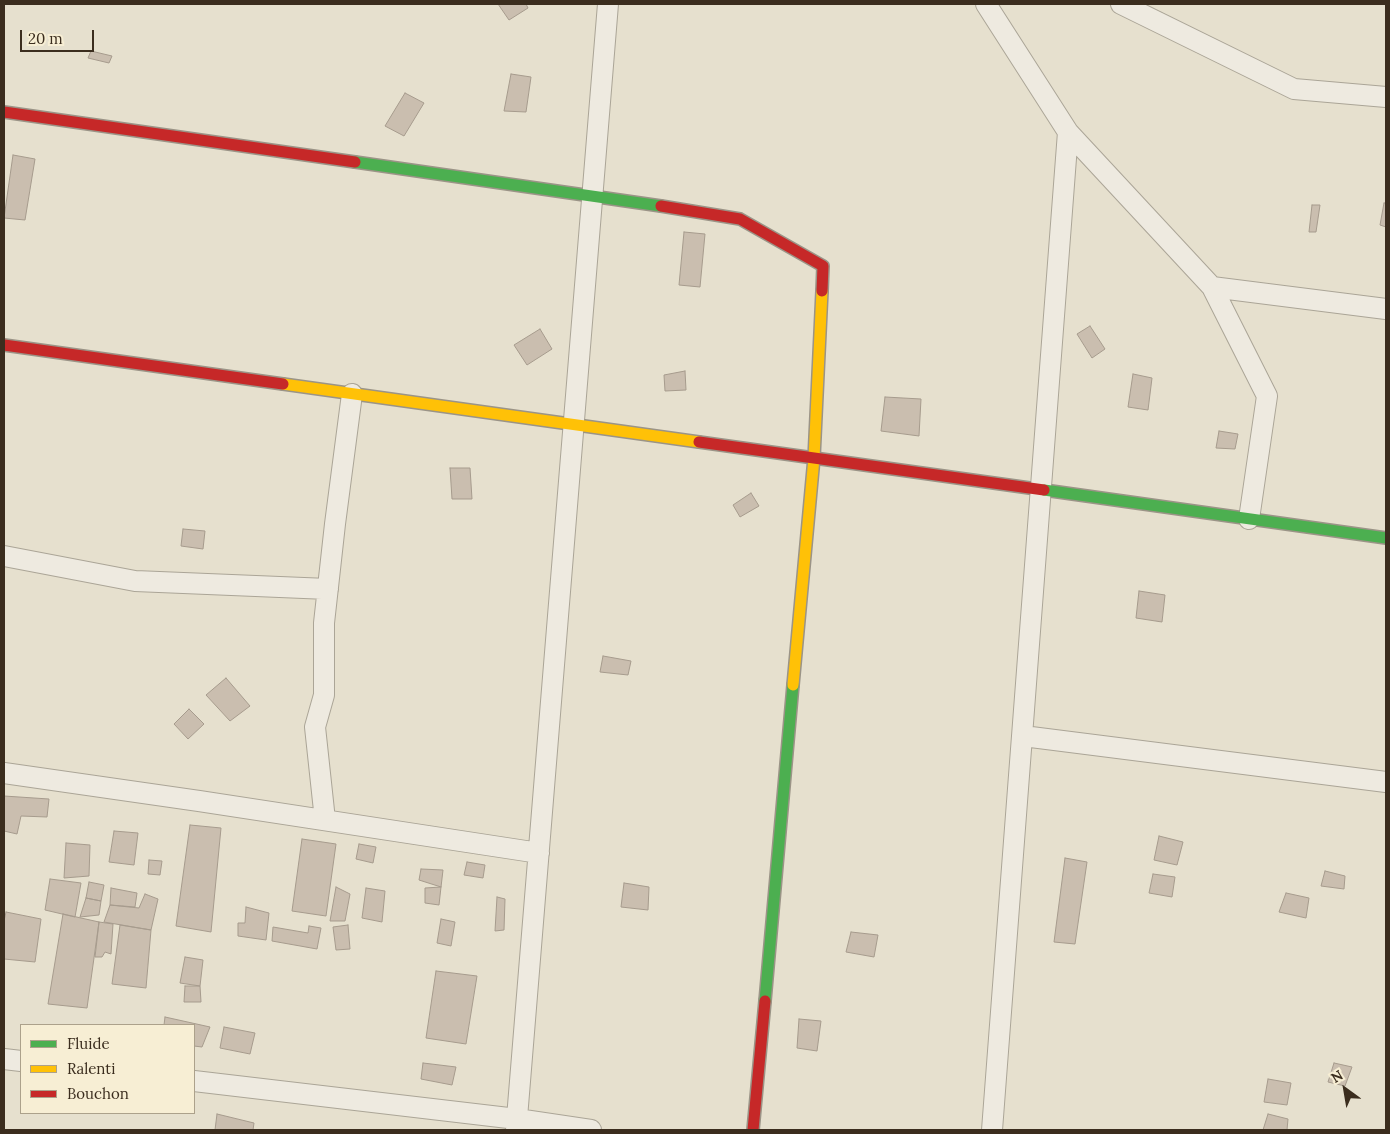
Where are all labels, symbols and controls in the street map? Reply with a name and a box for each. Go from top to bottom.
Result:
scale bar [22,20,96,52]
text: 20 m [28,29,63,48]
legend [20,1024,195,1114]
text: Fluide [67,1034,110,1053]
text: Ralenti [67,1059,115,1078]
north arrow [1320,1064,1370,1114]
text: N [1328,1066,1346,1087]
text: Bouchon [67,1084,129,1103]

